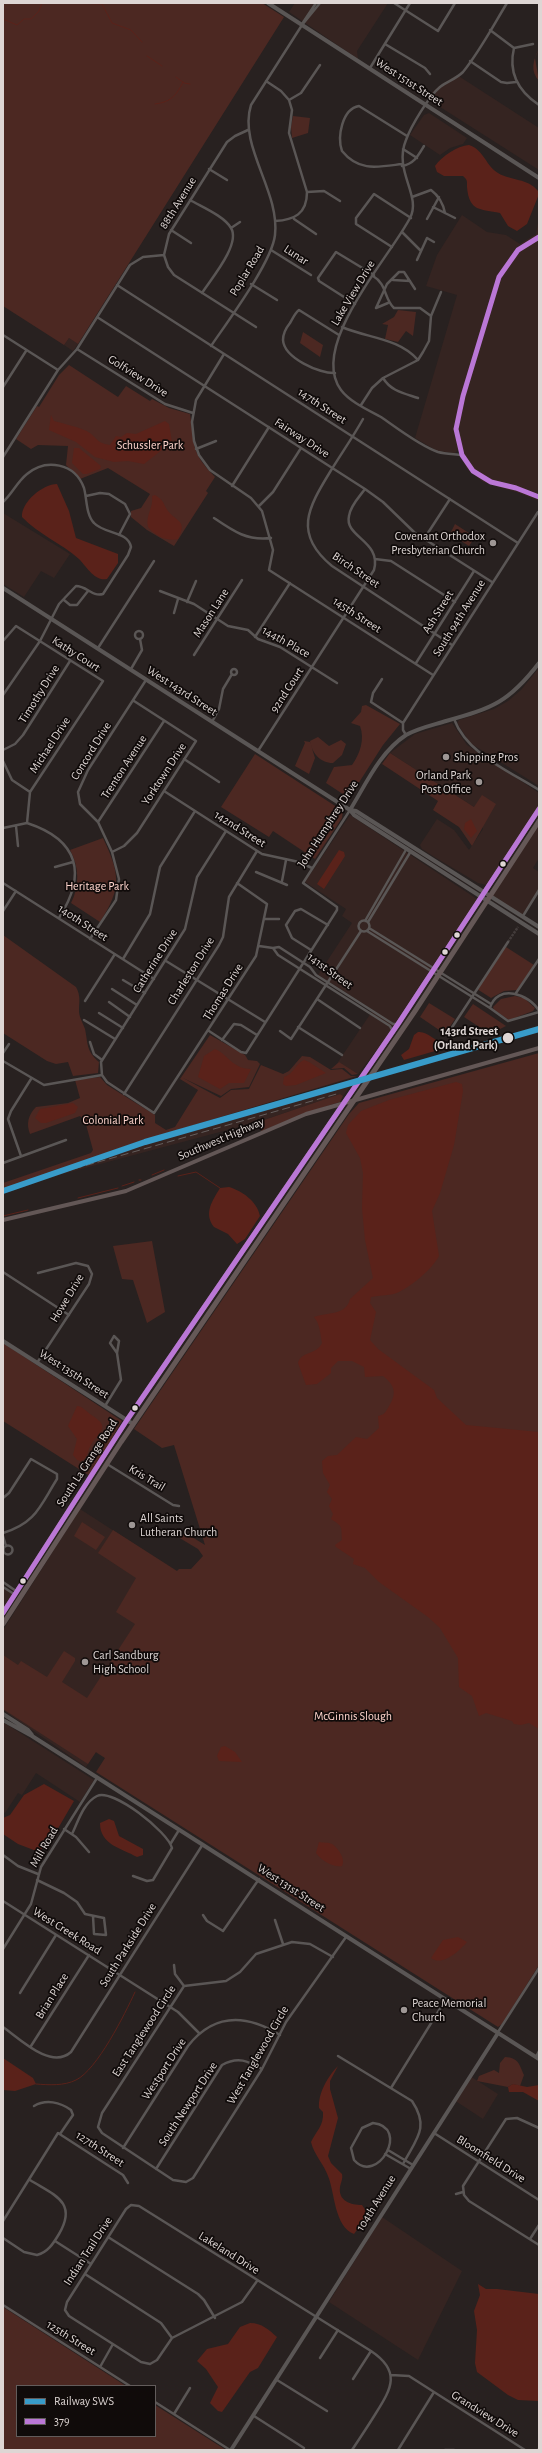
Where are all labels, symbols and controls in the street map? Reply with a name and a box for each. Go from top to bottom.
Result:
street label: West 151st Street [372,55,446,109]
street label: 88th Avenue [156,174,200,232]
street label: Lunar [281,242,311,268]
street label: Poplar Road [226,243,268,299]
street label: Lake View Drive [328,258,378,328]
street label: Golfview Drive [105,352,171,400]
street label: 147th Street [295,385,349,427]
street label: Fairway Drive [272,415,332,461]
park label: Schussler Park [117,438,183,452]
place label: Covenant Orthodox Presbyterian Church [391,529,485,557]
marker: Covenant Orthodox Presbyterian Church [488,538,498,548]
street label: Birch Street [329,549,383,591]
street label: South 94th Avenue [430,577,488,659]
street label: Mason Lane [190,586,232,640]
street label: Ash Street [419,588,457,636]
street label: 145th Street [330,594,384,636]
street label: 144th Place [260,623,312,661]
street label: Kathy Court [49,633,103,675]
street label: Timothy Drive [15,662,63,726]
street label: West 143rd Street [144,663,220,719]
street label: 92nd Court [267,665,307,715]
street label: Michael Drive [26,714,74,776]
street label: Concord Drive [68,719,114,783]
street label: Trenton Avenue [98,732,150,802]
street label: Yorktown Drive [139,740,189,808]
place label: Shipping Pros [454,750,518,764]
marker: Shipping Pros [441,752,451,762]
place label: Orland Park Post Office [416,768,471,796]
marker: Orland Park Post Office [474,777,484,787]
street label: John Humphrey Drive [294,778,362,870]
street label: 142nd Street [212,808,268,850]
unlabelled marker [498,859,508,869]
park label: Heritage Park [65,879,129,893]
street label: 140th Street [55,902,111,944]
street label: Catherine Drive [130,926,180,996]
unlabelled marker [452,930,462,940]
street label: Charleston Drive [164,934,218,1008]
unlabelled marker [440,947,450,957]
street label: 141st Street [305,950,355,992]
street label: Thomas Drive [200,961,246,1023]
place label: 143rd Street (Orland Park) [434,1024,498,1052]
marker: 143rd Street (Orland Park) [501,1031,515,1045]
park label: Colonial Park [83,1113,143,1127]
street label: Southwest Highway [176,1114,266,1164]
street label: Howe Drive [47,1271,87,1325]
street label: West 135th Street [36,1346,112,1402]
unlabelled marker [130,1403,140,1413]
street label: South La Grange Road [53,1416,121,1510]
street label: Kris Trail [126,1462,168,1494]
place label: All Saints Lutheran Church [140,1511,217,1539]
marker: All Saints Lutheran Church [127,1520,137,1530]
unlabelled marker [18,1576,28,1586]
place label: Carl Sandburg High School [93,1648,159,1676]
marker: Carl Sandburg High School [80,1657,90,1667]
park label: McGinnis Slough [314,1709,392,1723]
street label: Mill Road [27,1824,61,1870]
street label: West 131st Street [255,1861,327,1915]
street label: South Parkside Drive [96,1900,160,1990]
street label: West Creek Road [30,1904,104,1958]
street label: Brian Place [32,1970,72,2022]
street label: East Tanglewood Circle [109,1982,179,2080]
place label: Peace Memorial Church [412,1996,486,2024]
street label: West Tanglewood Circle [224,2003,292,2107]
marker: Peace Memorial Church [399,2005,409,2015]
street label: Westport Drive [139,2036,189,2102]
street label: South Newport Drive [155,2059,221,2149]
street label: 127th Street [73,2128,127,2170]
street label: Bloomfield Drive [454,2132,528,2186]
street label: 104th Avenue [353,2172,399,2234]
street label: Indian Trail Drive [60,2214,116,2288]
street label: Lakeland Drive [196,2229,262,2277]
street label: 125th Street [44,2317,98,2359]
legend [16,2385,156,2437]
street label: Grandview Drive [449,2387,521,2441]
text: Railway SWS [54,2395,114,2407]
text: 379 [54,2415,70,2427]

